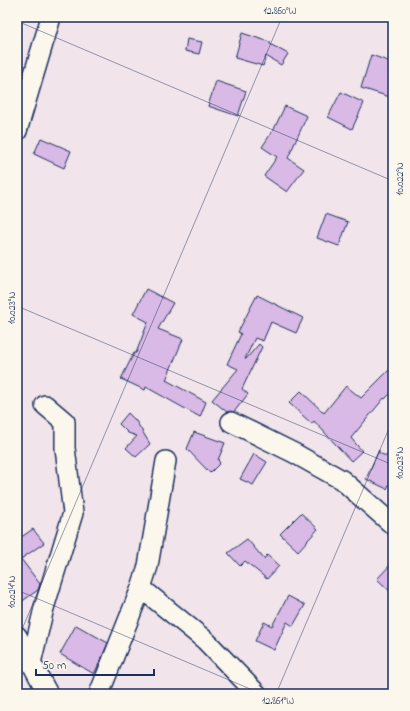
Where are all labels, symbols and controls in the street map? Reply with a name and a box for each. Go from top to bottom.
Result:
text: 12.860°W [263,4,297,19]
text: 10.022°N [393,162,408,196]
text: 10.023°N [5,292,20,324]
text: 10.023°N [393,447,408,479]
text: 10.024°N [5,576,20,608]
scale bar [36,651,154,677]
text: 50 m [42,657,66,675]
text: 12.861°W [262,694,294,709]

